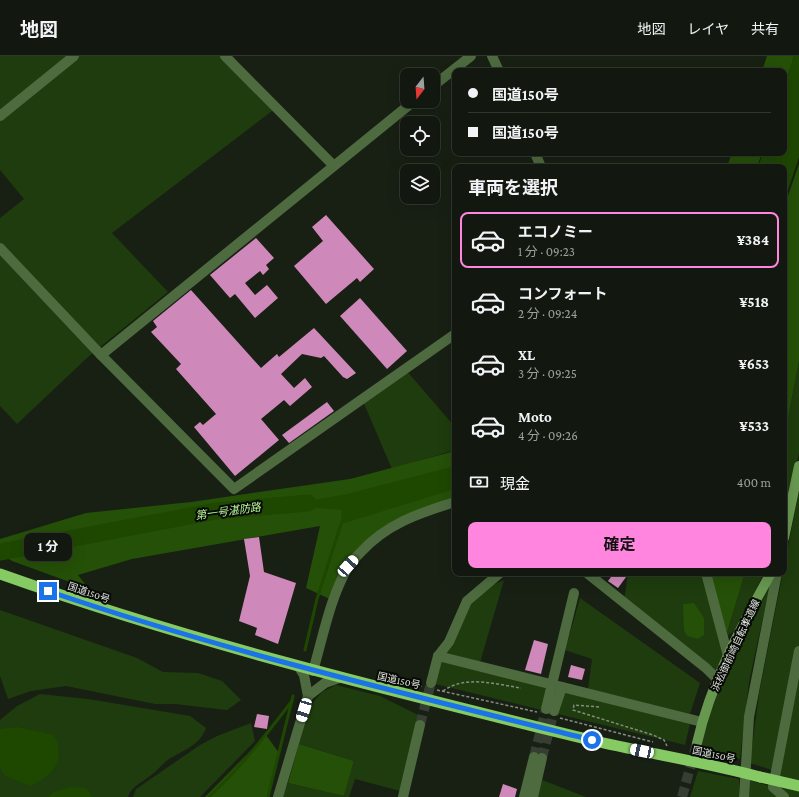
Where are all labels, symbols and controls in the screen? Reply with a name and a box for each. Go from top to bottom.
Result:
text: 地図 [20,19,58,40]
text: 地図 [637,21,665,37]
text: レイヤ [687,21,729,37]
text: 共有 [751,21,779,37]
north arrow [400,68,440,108]
map controls [400,68,440,204]
text: 国道150号 [492,87,559,103]
button: locate [400,116,440,156]
text: 国道150号 [492,125,559,141]
button: layers [400,164,440,204]
text: 車両を選択 [468,178,558,198]
icon: car [470,222,506,258]
text: エコノミー [518,224,593,240]
text: ¥384 [737,232,769,248]
text: 1 分 · 09:23 [518,244,575,259]
icon: car [470,284,506,320]
text: コンフォート [518,286,608,302]
text: ¥518 [739,294,769,310]
text: 2 分 · 09:24 [518,306,577,321]
icon: car [470,346,506,382]
text: XL [518,347,535,363]
text: ¥653 [739,356,769,372]
text: 3 分 · 09:25 [518,366,577,381]
icon: car [470,408,506,444]
text: Moto [518,409,552,425]
text: ¥533 [739,418,769,434]
text: 4 分 · 09:26 [518,428,578,443]
icon: cash [468,471,490,493]
text: 400 m [737,475,771,490]
text: 現金 [500,476,530,492]
water label: 第一号湛防路 [194,500,263,522]
button: 確定 [468,522,771,568]
callout: 1 分 [24,533,72,561]
text: 1 分 [38,539,58,554]
car [336,553,360,579]
street label: 国道150号 [66,580,111,605]
route end [39,582,57,600]
street label: 浜松御前崎自転車道線 [709,598,762,693]
street label: 国道150号 [376,670,421,691]
car [295,697,313,723]
route start [583,731,601,749]
car [629,743,655,759]
street label: 国道150号 [691,745,736,764]

